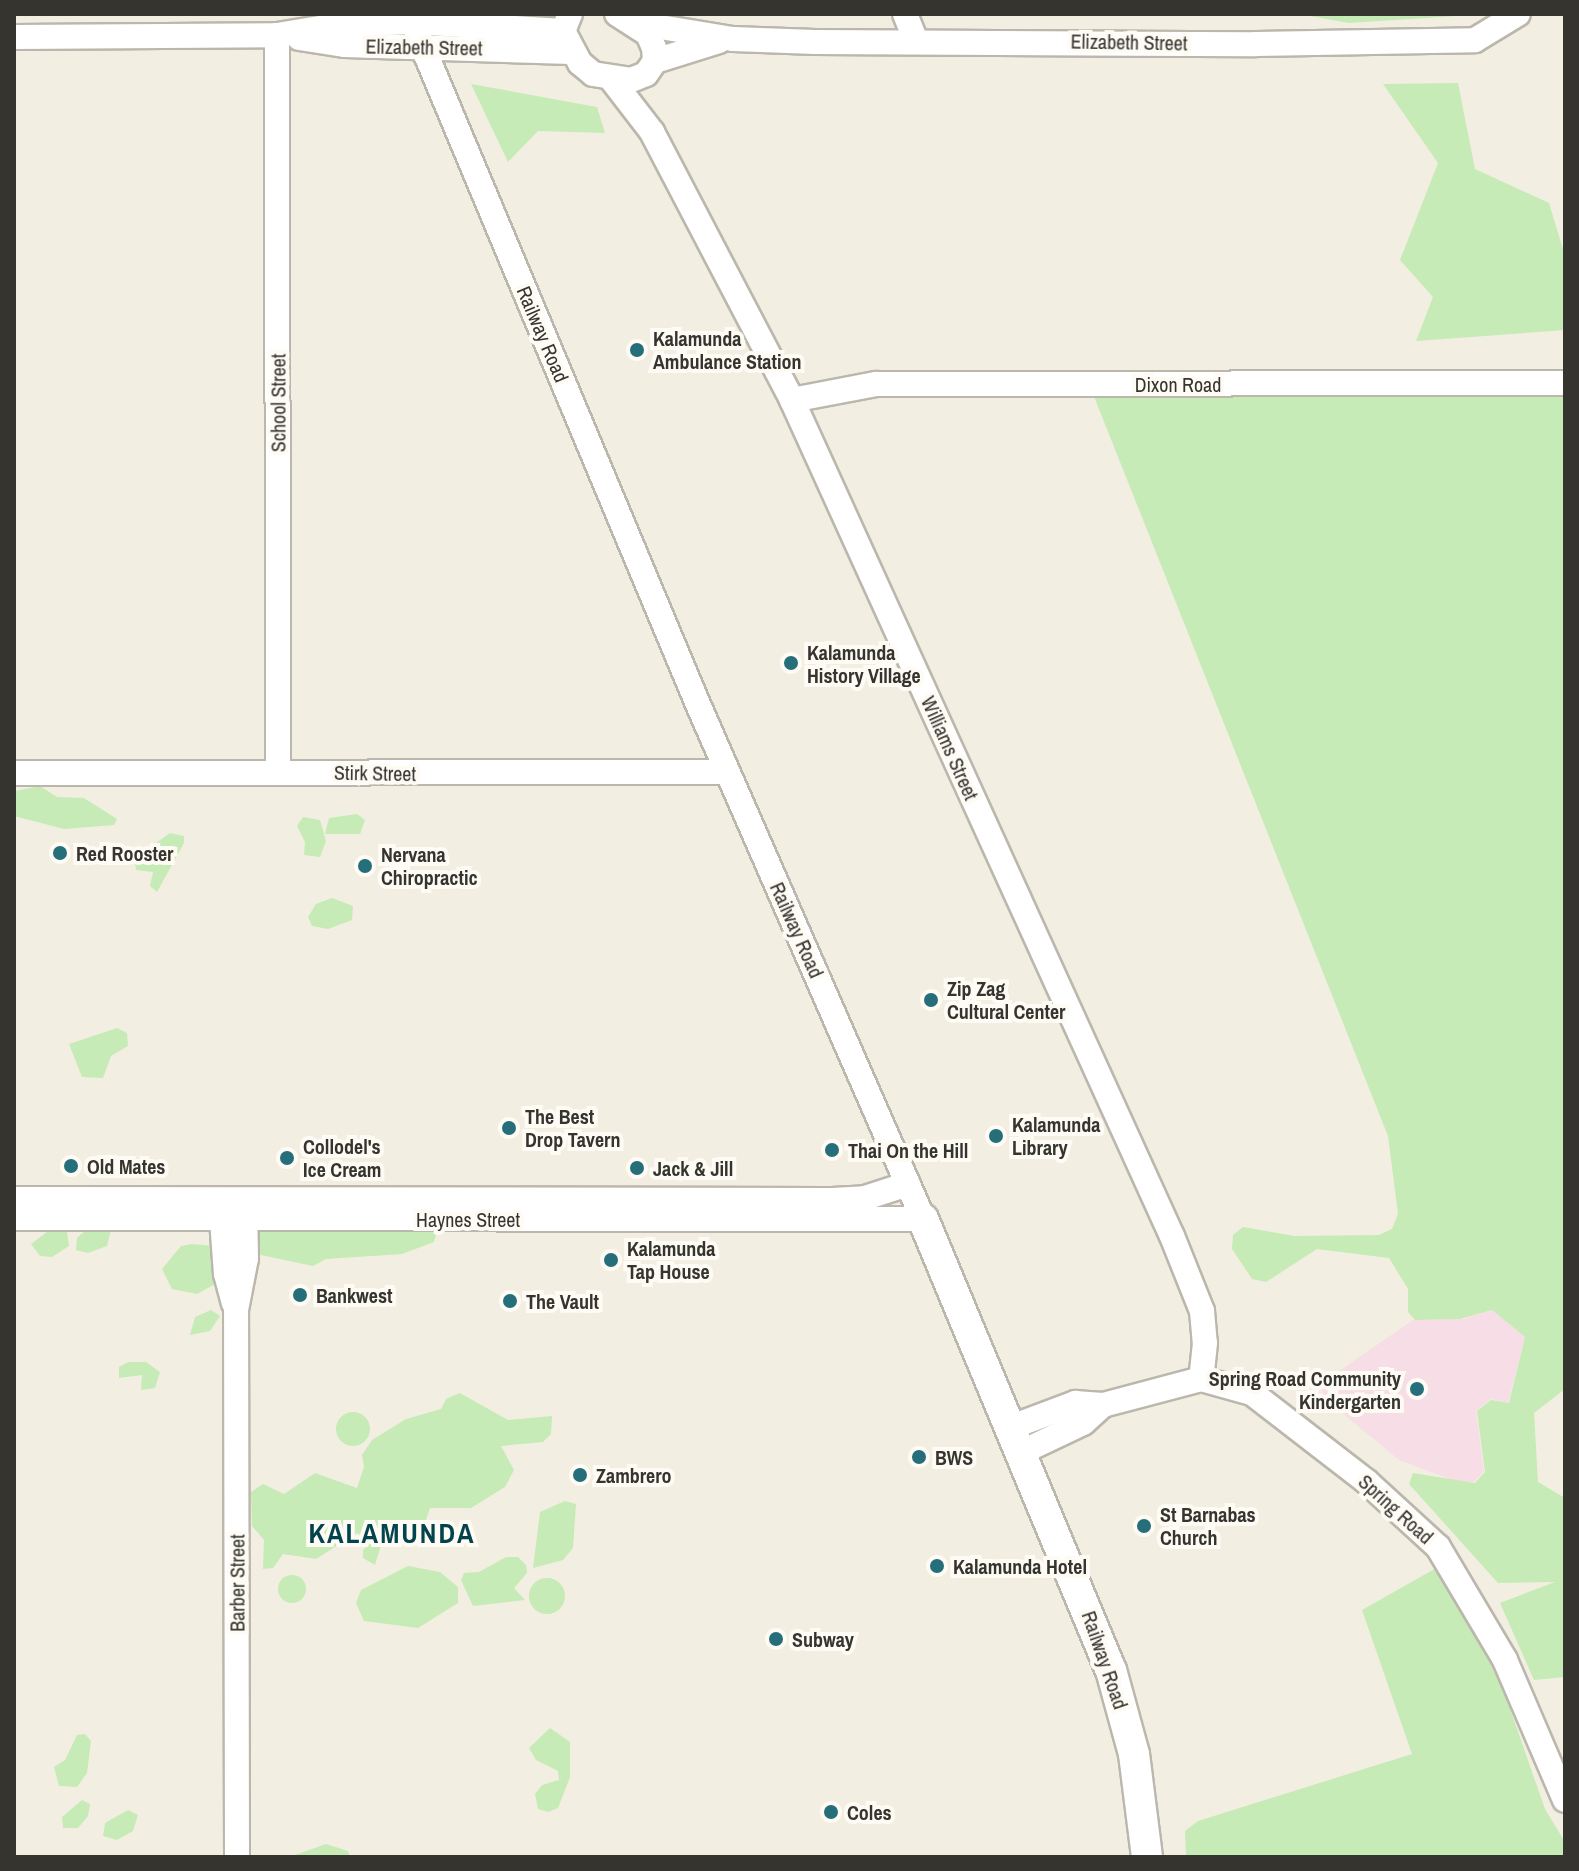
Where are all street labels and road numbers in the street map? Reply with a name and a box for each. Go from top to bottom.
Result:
street label: Elizabeth Street [1070,29,1188,55]
street label: Elizabeth Street [365,34,483,60]
street label: Railway Road [512,282,574,386]
street label: School Street [266,354,290,452]
street label: Dixon Road [1135,372,1221,396]
street label: Williams Street [916,692,984,804]
street label: Stirk Street [334,760,416,786]
street label: Railway Road [765,878,829,982]
street label: Haynes Street [416,1207,520,1231]
street label: Spring Road [1354,1469,1438,1549]
street label: Barber Street [225,1534,249,1632]
street label: Railway Road [1077,1608,1133,1712]

